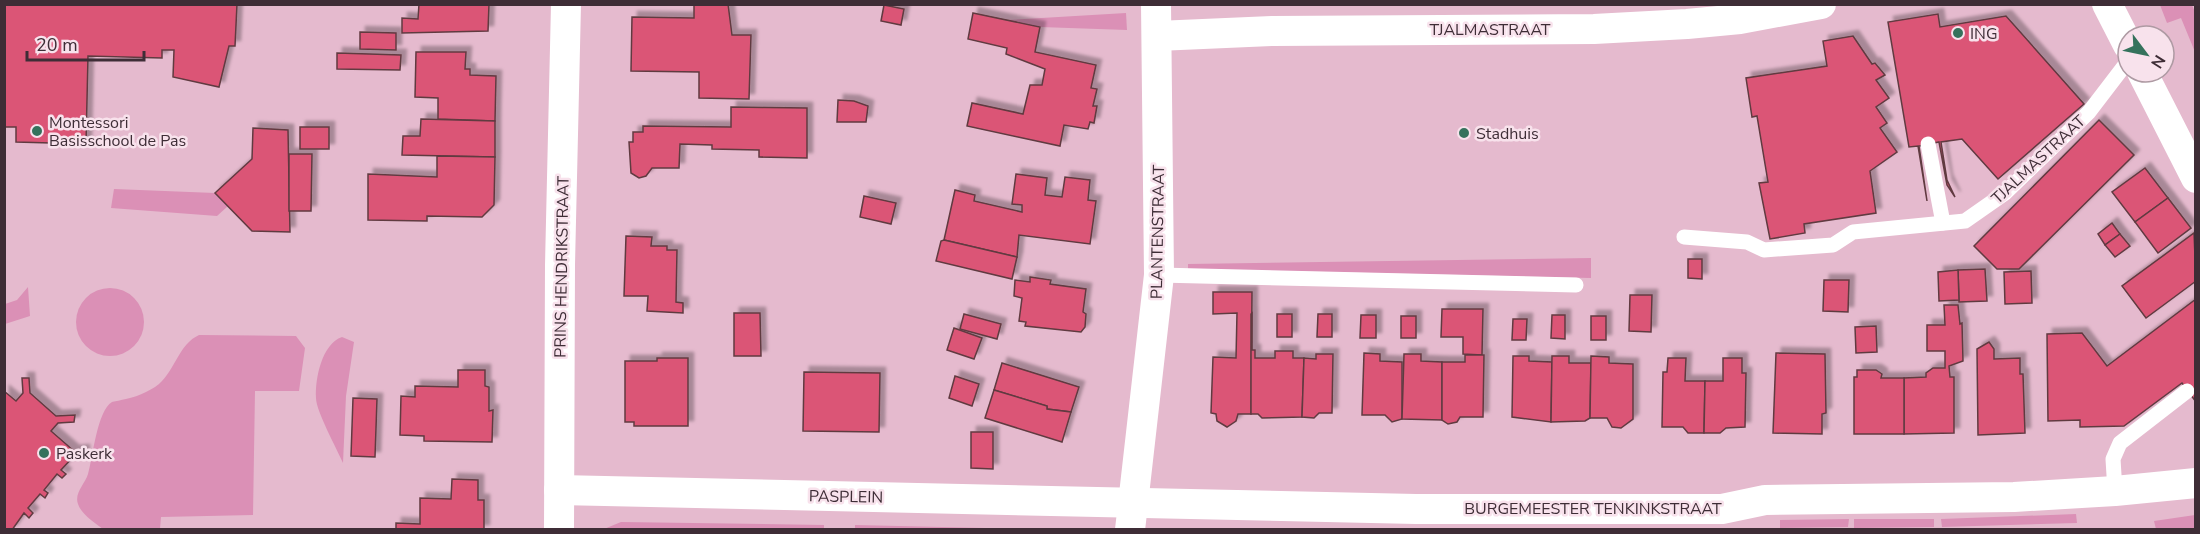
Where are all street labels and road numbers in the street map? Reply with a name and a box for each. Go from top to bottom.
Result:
street label: TJALMASTRAAT [1430,19,1551,41]
street label: TJALMASTRAAT [1987,110,2091,209]
street label: PLANTENSTRAAT [1146,164,1170,299]
street label: PRINS HENDRIKSTRAAT [549,176,575,358]
street label: PASPLEIN [809,485,883,509]
street label: BURGEMEESTER TENKINKSTRAAT [1464,498,1722,520]

